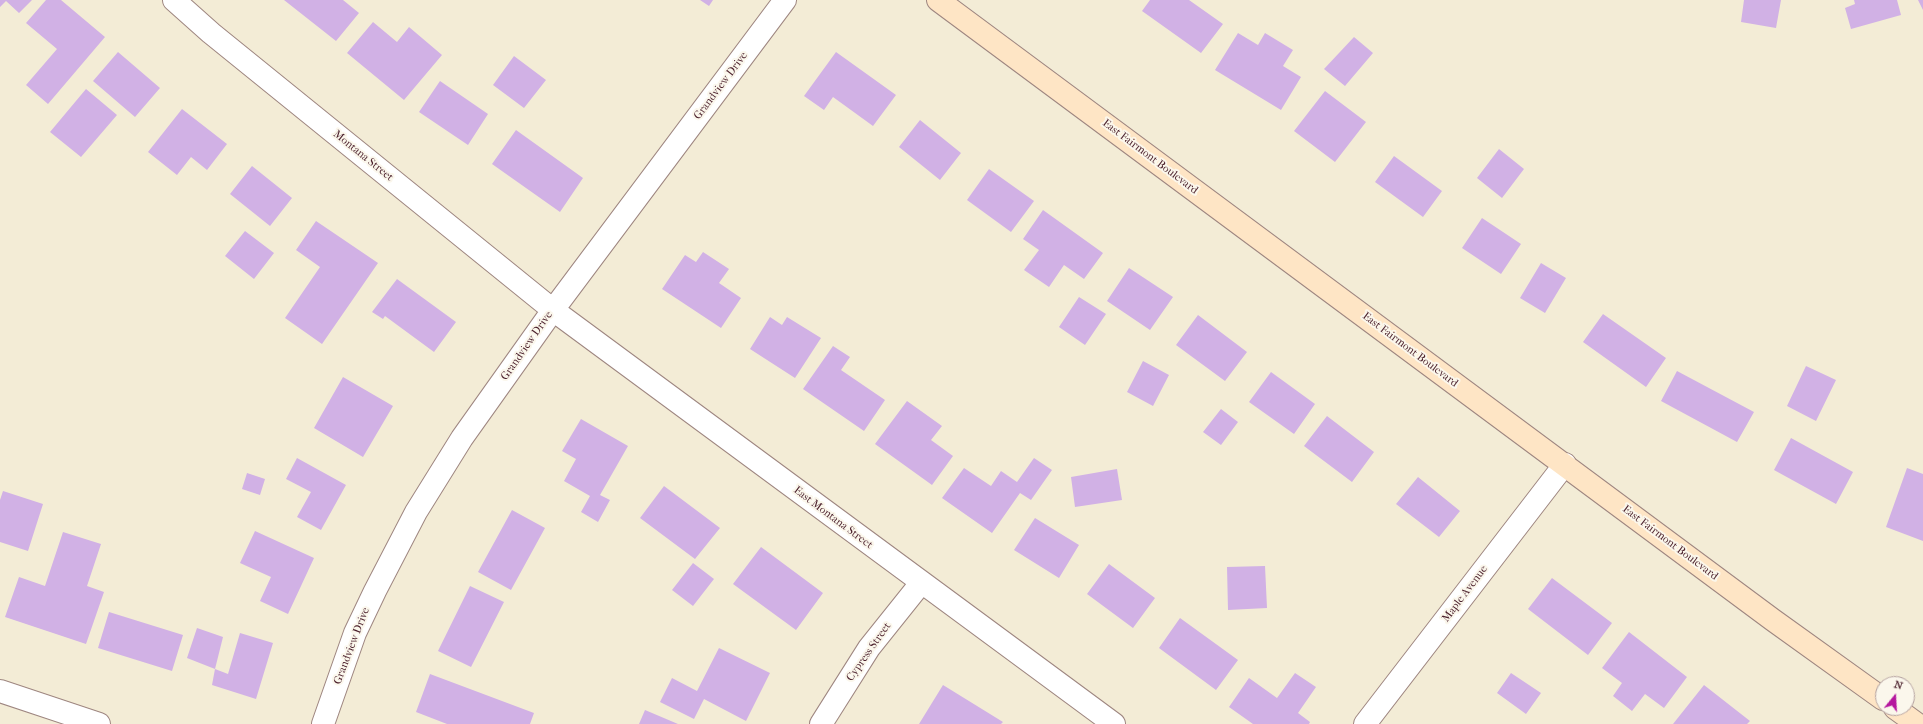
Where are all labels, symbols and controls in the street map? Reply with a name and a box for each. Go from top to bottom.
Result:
street label: Grandview Drive [691,50,751,122]
street label: East Fairmont Boulevard [1100,117,1200,197]
street label: Montana Street [330,128,396,184]
street label: Grandview Drive [498,309,556,383]
street label: East Fairmont Boulevard [1360,310,1460,390]
street label: East Montana Street [791,484,875,552]
street label: East Fairmont Boulevard [1620,503,1720,583]
street label: Maple Avenue [1439,563,1491,625]
street label: Grandview Drive [331,606,373,686]
street label: Cypress Street [844,620,894,684]
north arrow [1875,676,1915,716]
text: N [1893,678,1905,693]

